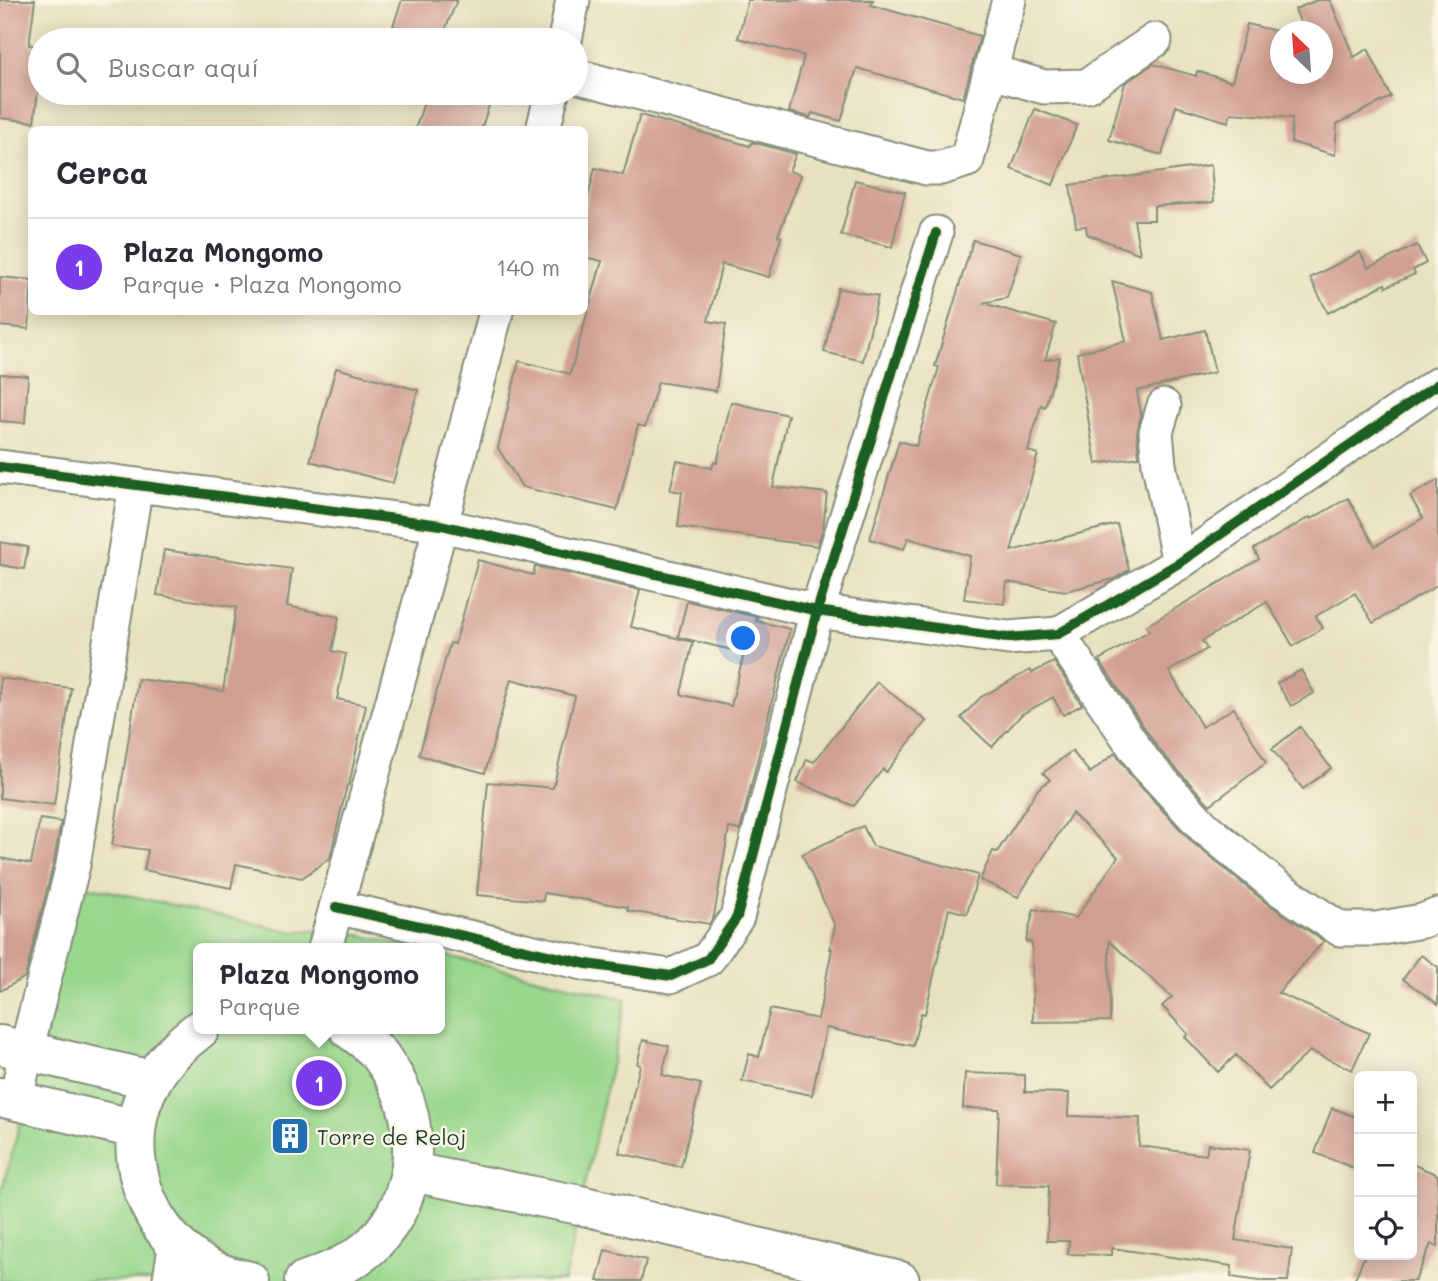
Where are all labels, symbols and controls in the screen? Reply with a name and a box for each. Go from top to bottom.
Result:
north arrow [1270,21,1333,84]
search box [28,28,588,105]
icon: search [52,48,90,86]
text: Buscar aquí [108,50,259,84]
text: Cerca [56,152,148,192]
text: Plaza Mongomo [123,235,323,269]
text: 1 [74,252,84,282]
text: 140 m [496,252,560,282]
text: Parque · Plaza Mongomo [123,269,402,299]
your location [726,621,760,655]
popup [193,943,445,1034]
text: Plaza Mongomo [219,957,419,991]
text: Parque [219,991,300,1021]
pin: 1 [296,1057,342,1109]
map controls [1354,1071,1417,1260]
button: + [1354,1071,1417,1134]
building icon: Torre de Reloj [269,1115,311,1157]
place label: Torre de Reloj [317,1123,466,1150]
button: − [1354,1134,1417,1197]
button: locate [1354,1197,1417,1260]

